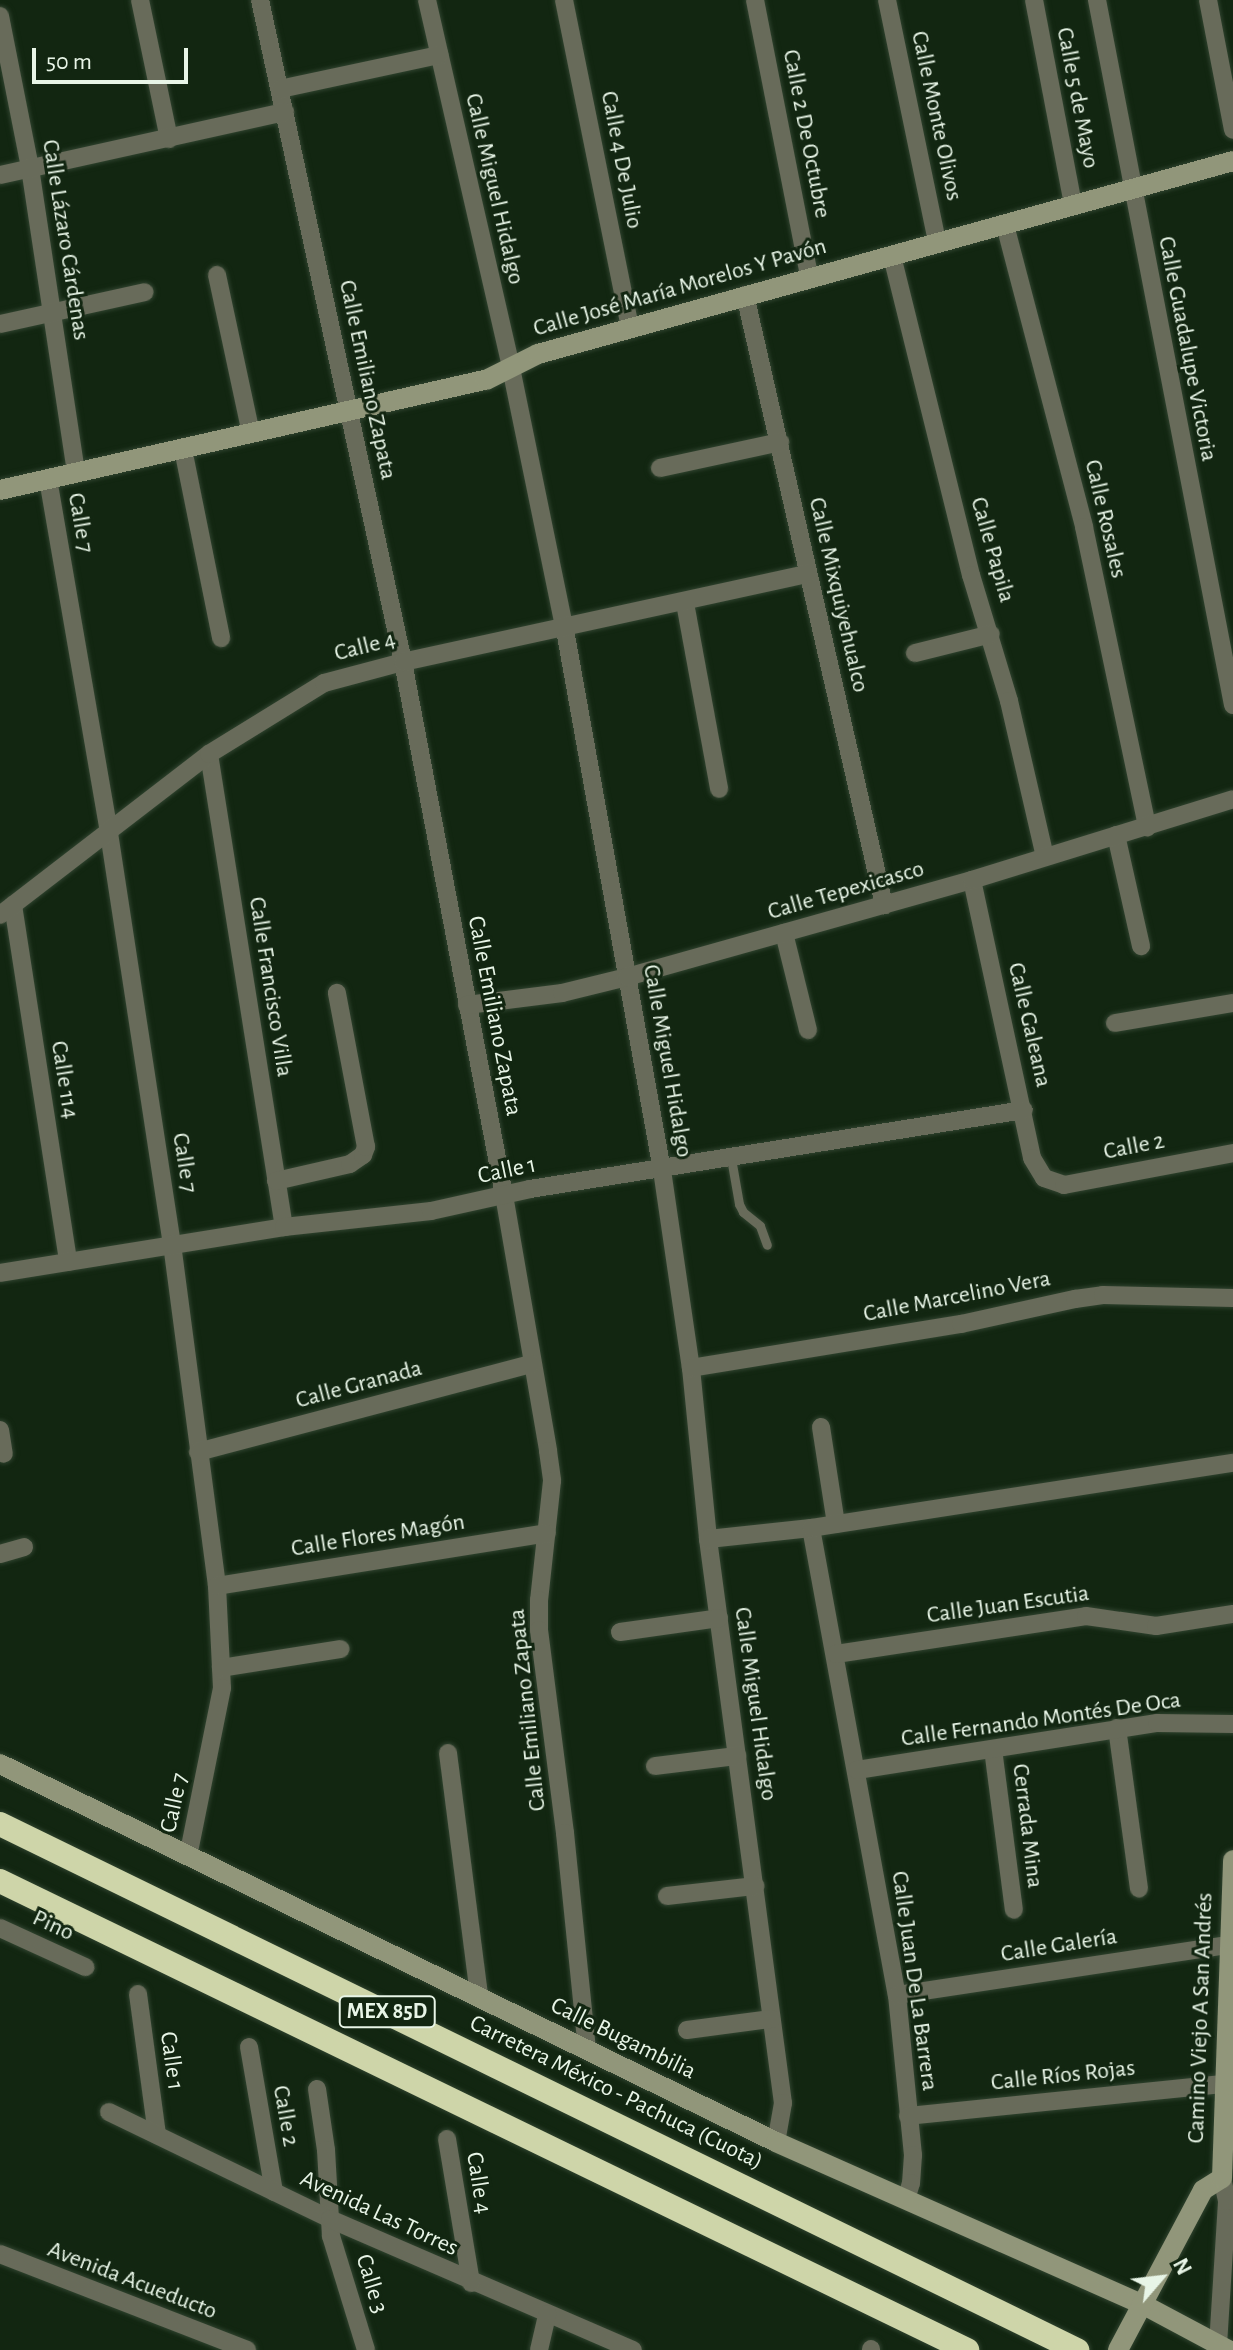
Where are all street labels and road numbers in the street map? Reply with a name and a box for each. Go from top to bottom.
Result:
street label: Calle 5 de Mayo [1049,25,1105,171]
street label: Calle Monte Olivos [904,29,968,203]
street label: Calle 2 De Octubre [776,47,836,221]
street label: Calle 4 De Julio [594,89,648,231]
street label: Calle Miguel Hidalgo [458,91,530,287]
street label: Calle Lázaro Cárdenas [35,138,95,342]
street label: Calle José María Morelos Y Pavón [530,232,830,344]
street label: Calle Guadalupe Victoria [1151,234,1223,464]
street label: Calle Emiliano Zapata [332,278,402,482]
street label: Calle Rosales [1077,457,1133,581]
street label: Calle 7 [61,491,99,555]
street label: Calle Papila [963,494,1021,606]
street label: Calle Mixquiyehualco [802,495,874,695]
street label: Calle 4 [331,626,399,668]
street label: Calle Tepexicasco [765,855,927,927]
street label: Calle Francisco Villa [242,895,298,1079]
street label: Calle Emiliano Zapata [460,913,528,1119]
street label: Calle Galeana [1001,960,1057,1090]
street label: Calle Miguel Hidalgo [636,962,698,1160]
street label: Calle 114 [44,1039,84,1121]
street label: Calle 2 [1101,1127,1167,1167]
street label: Calle 7 [165,1131,203,1195]
street label: Calle 1 [475,1151,539,1191]
street label: Calle Marcelino Vera [861,1265,1053,1329]
street label: Calle Granada [293,1354,425,1416]
street label: Calle Flores Magón [289,1508,467,1564]
street label: Calle Juan Escutia [925,1579,1091,1631]
street label: Calle Miguel Hidalgo [727,1605,783,1803]
street label: Calle Emiliano Zapata [503,1607,553,1813]
street label: Calle Fernando Montés De Oca [899,1686,1183,1754]
street label: Cerrada Mina [1005,1762,1049,1890]
street label: Calle 7 [155,1770,195,1836]
street label: Calle Juan De La Barrera [884,1869,944,2093]
street label: Camino Viejo A San Andrés [1182,1892,1220,2144]
street label: Pino [28,1904,78,1948]
street label: Calle Galería [999,1923,1119,1969]
street label: Calle Bugambilia [546,1991,700,2087]
road number: MEX 85D [337,1994,437,2030]
street label: Carretera México - Pachuca (Cuota) [465,2009,767,2177]
street label: Calle 1 [153,2030,189,2092]
street label: Calle Ríos Rojas [990,2054,1136,2098]
street label: Calle 2 [265,2083,305,2149]
street label: Calle 4 [459,2150,497,2216]
street label: Avenida Las Torres [295,2165,463,2263]
street label: Avenida Acueducto [43,2235,221,2327]
street label: Calle 3 [348,2251,394,2317]

